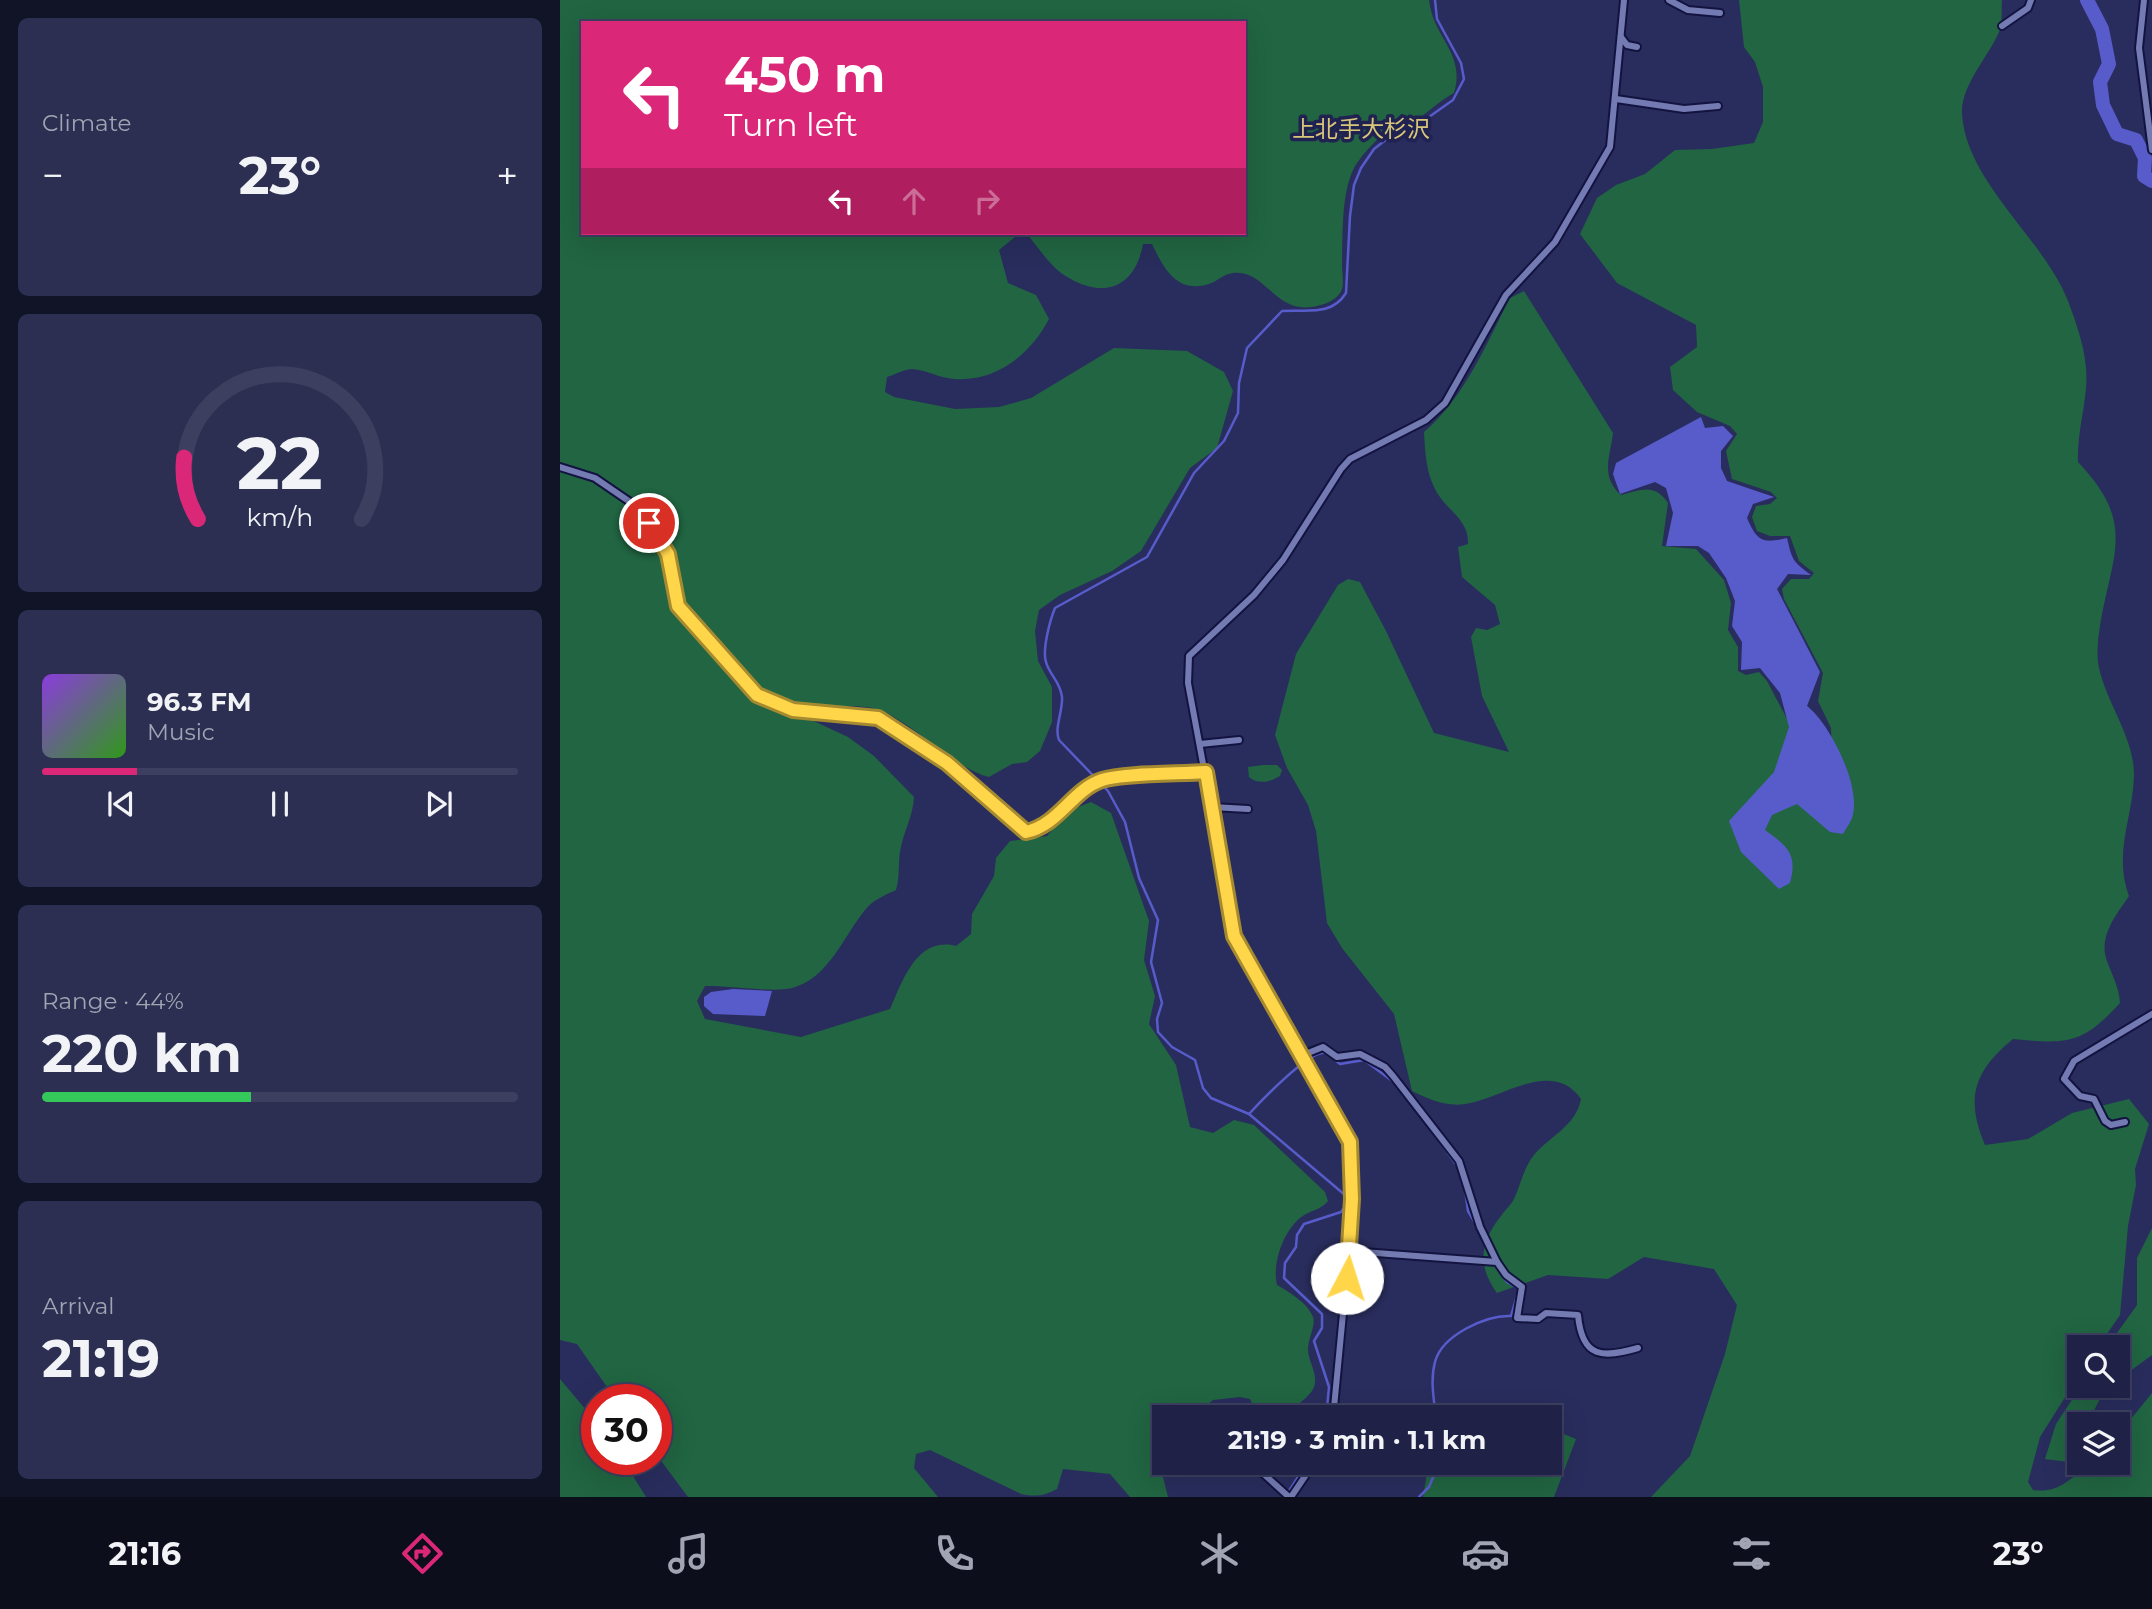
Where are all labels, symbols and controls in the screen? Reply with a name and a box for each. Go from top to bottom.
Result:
text: 450 m [724,45,885,104]
icon: left [609,49,700,140]
text: Turn left [724,105,858,144]
text: Climate [42,109,131,137]
district label: 上北手大杉沢 [1292,115,1430,143]
text: 23° [239,144,321,207]
text: − [42,152,64,199]
text: + [496,152,518,199]
icon: left [822,182,860,220]
icon: ahead [895,182,933,220]
icon: right [968,182,1006,220]
text: 22 [237,419,323,507]
pin [619,493,679,553]
text: km/h [247,501,313,531]
icon: arrive [630,504,668,542]
text: 96.3 FM [147,686,252,718]
text: Music [147,718,215,746]
icon: previous [102,785,140,823]
icon: pause [261,785,299,823]
icon: next [420,785,458,823]
text: Range · 44% [42,987,184,1015]
text: 220 km [42,1022,242,1085]
position arrow [1310,1241,1384,1315]
text: Arrival [42,1292,115,1320]
text: 21:19 [42,1327,160,1390]
map controls [2067,1335,2130,1475]
button: search [2067,1335,2130,1398]
speed limit sign: 30 [581,1384,672,1475]
button: layers [2067,1412,2130,1475]
text: 21:19 · 3 min · 1.1 km [1228,1424,1486,1456]
icon: directions [398,1529,447,1578]
icon: music [664,1529,713,1578]
icon: phone [930,1529,979,1578]
icon: climate [1195,1529,1244,1578]
icon: car [1461,1529,1510,1578]
icon: filters [1727,1529,1776,1578]
text: 21:16 [108,1534,181,1573]
text: 23° [1993,1534,2044,1573]

